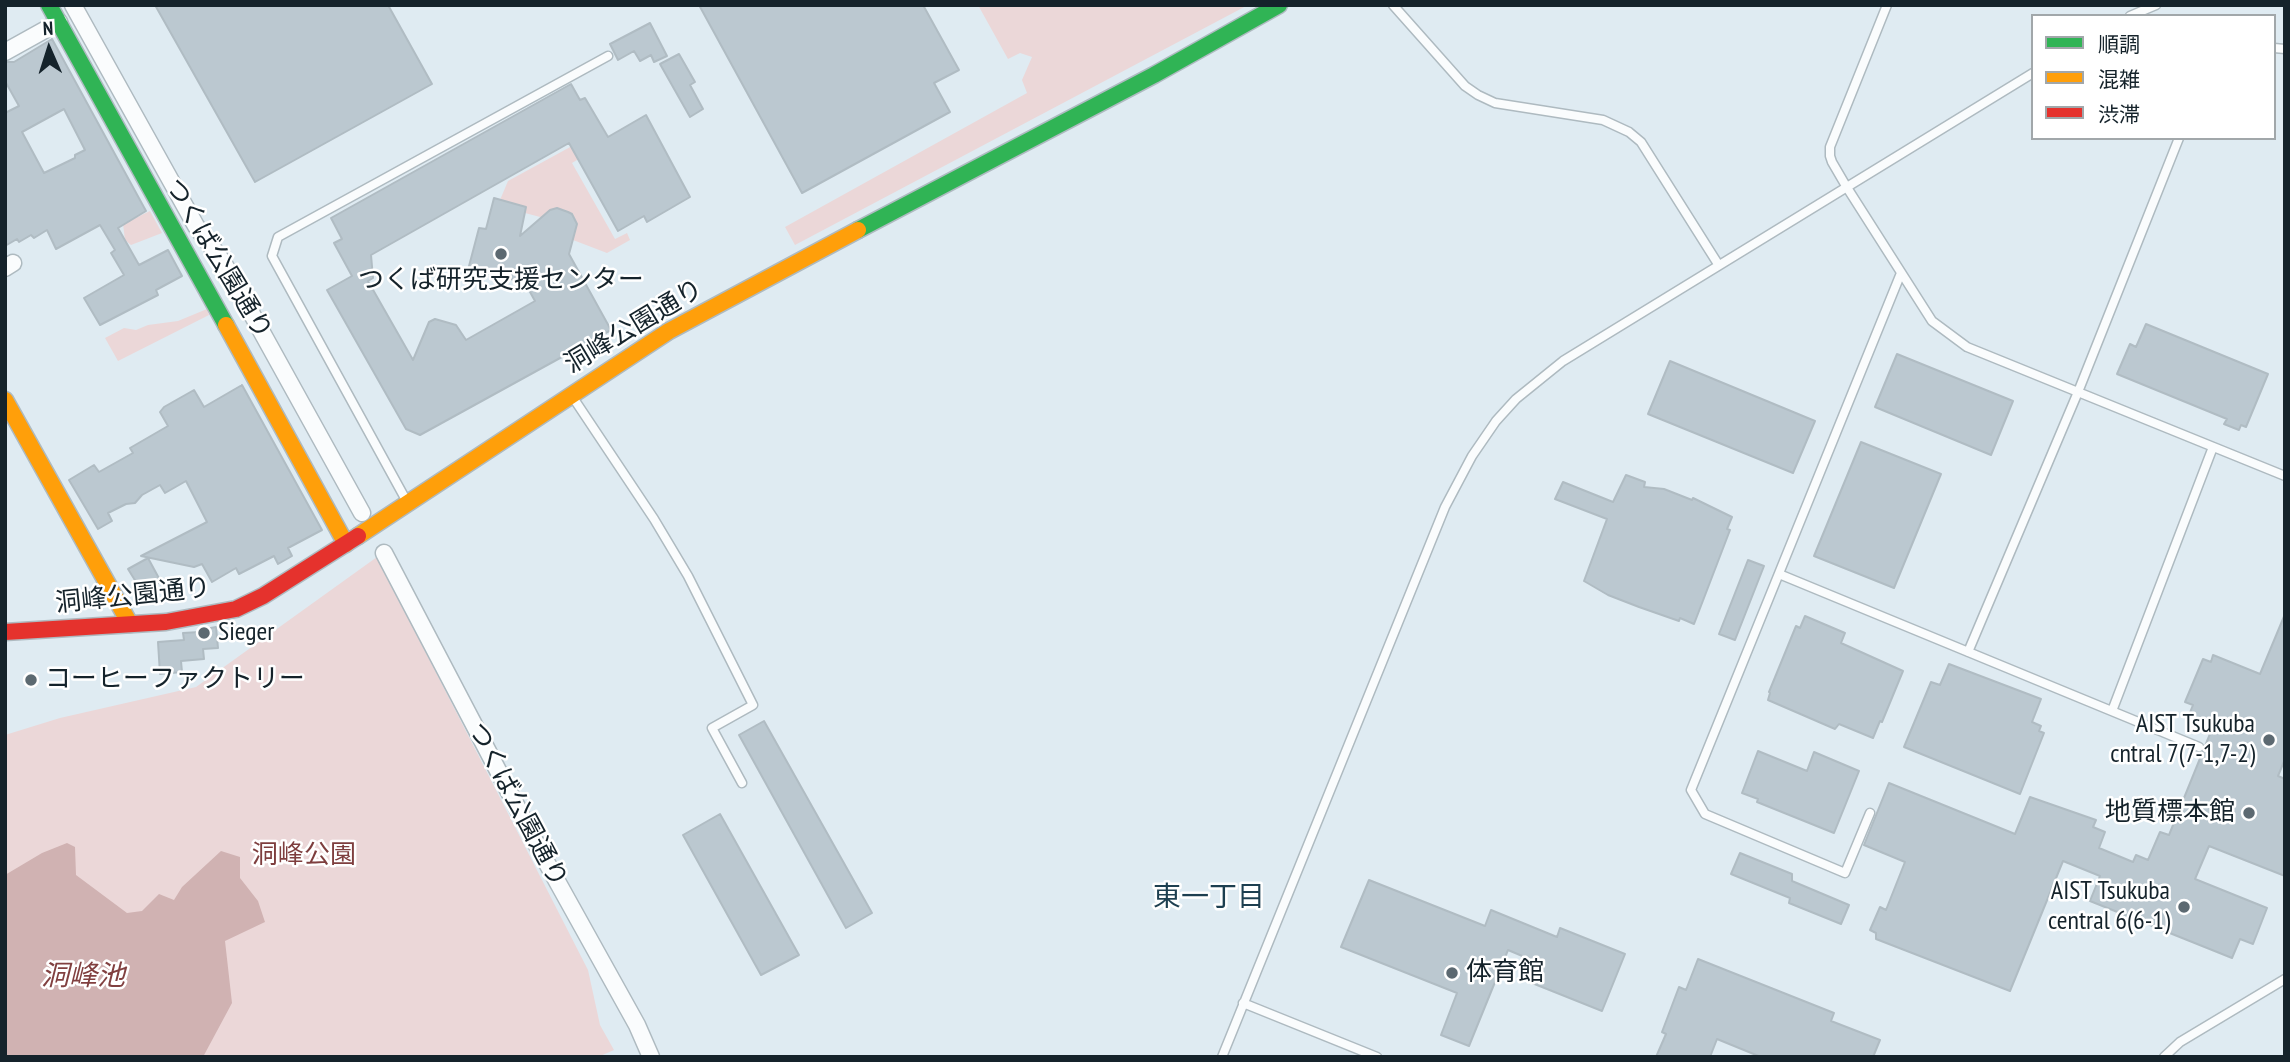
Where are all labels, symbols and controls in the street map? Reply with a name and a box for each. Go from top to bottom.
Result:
north arrow [14,14,84,84]
legend [2031,14,2276,140]
text: N [42,16,54,40]
text: 順調 [2098,31,2140,58]
text: 混雑 [2098,66,2140,93]
text: 渋滞 [2098,101,2140,128]
street label: つくば公園通り [158,173,278,345]
marker: つくば研究支援センター [493,246,509,262]
place label: つくば研究支援センター [358,265,644,297]
street label: 洞峰公園通り [559,273,709,381]
street label: 洞峰公園通り [54,572,212,620]
place label: Sieger [218,617,274,649]
marker: Sieger [196,625,212,641]
place label: コーヒーファクトリー [45,664,305,696]
marker: コーヒーファクトリー [23,672,39,688]
place label: AIST Tsukuba cntral 7(7-1,7-2) [2110,709,2255,770]
street label: つくば公園通り [461,717,573,893]
marker: AIST Tsukuba cntral 7(7-1,7-2) [2261,732,2277,748]
place label: 地質標本館 [2105,797,2235,829]
marker: 地質標本館 [2241,805,2257,821]
park label: 洞峰公園 [252,840,356,872]
place label: AIST Tsukuba central 6(6-1) [2048,876,2170,938]
district label: 東一丁目 [1153,881,1265,915]
marker: AIST Tsukuba central 6(6-1) [2176,899,2192,915]
place label: 体育館 [1466,957,1544,989]
water label: 洞峰池 [41,960,125,994]
marker: 体育館 [1444,965,1460,981]

